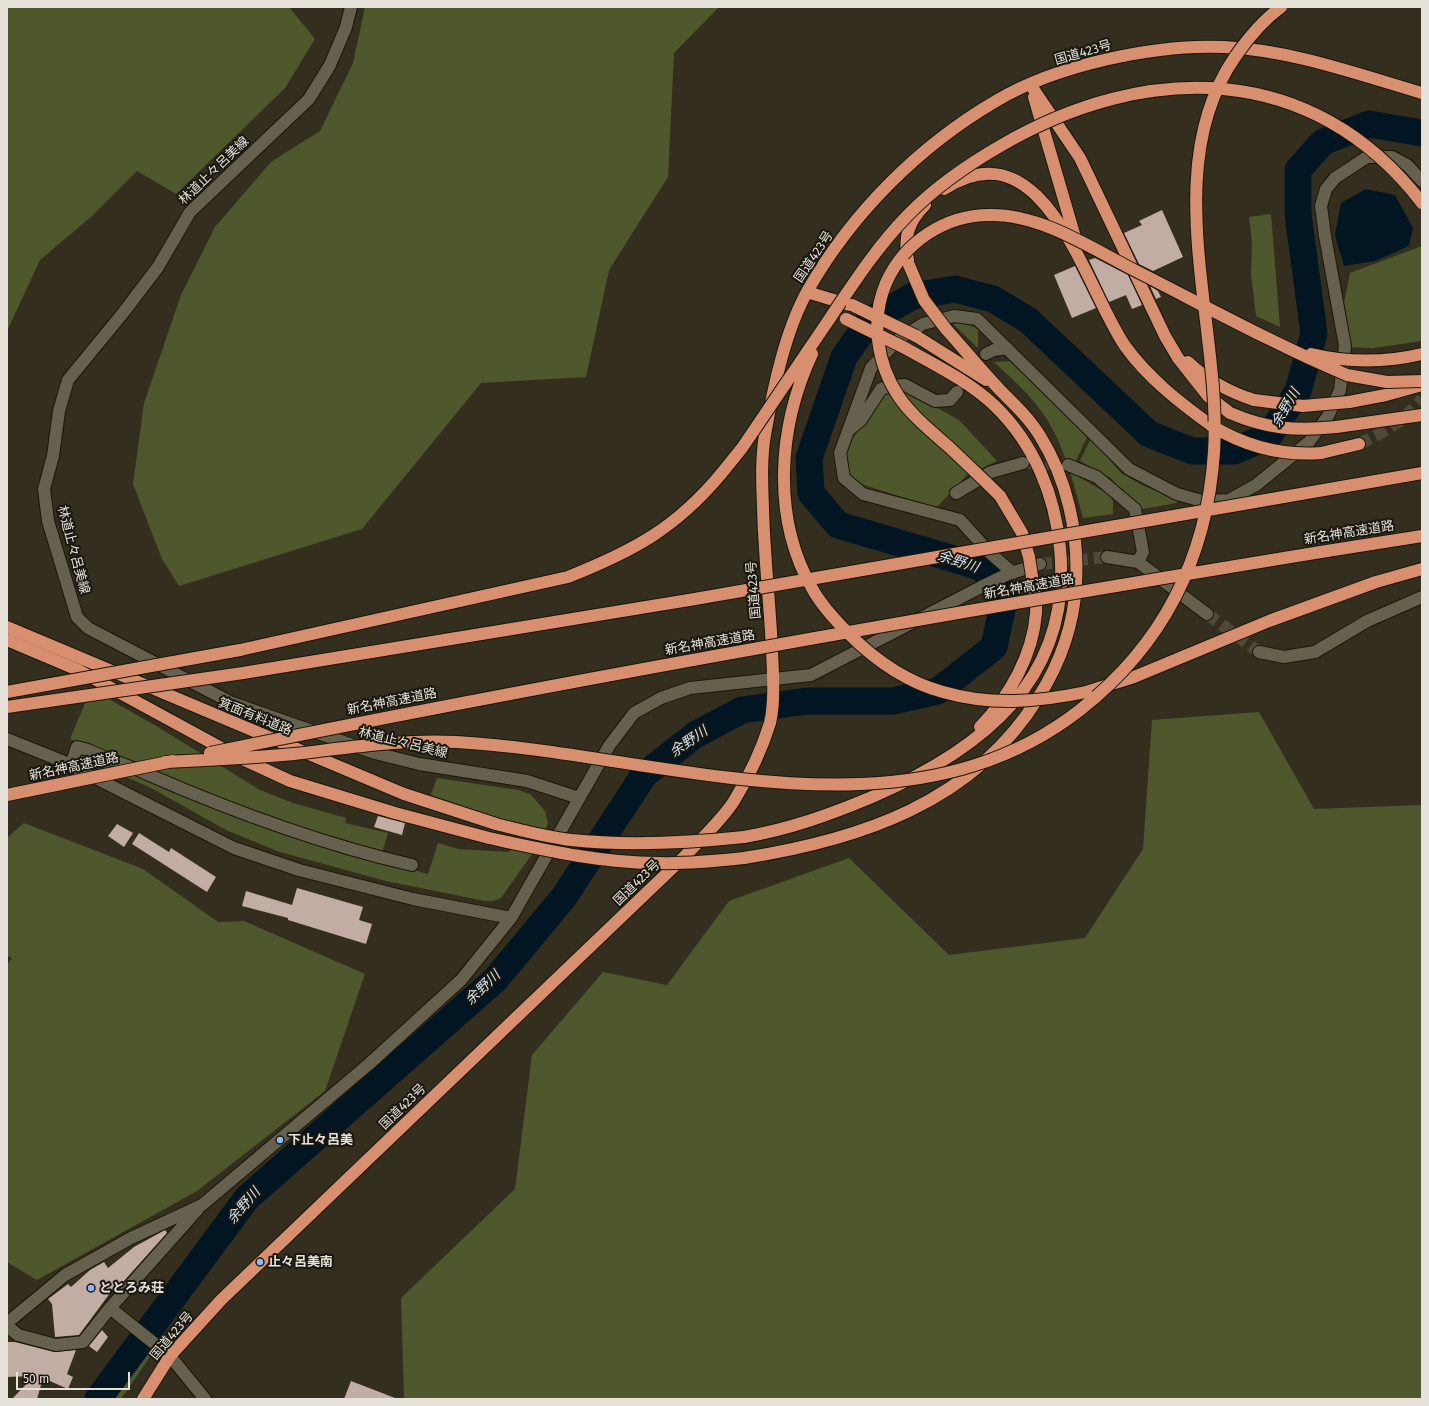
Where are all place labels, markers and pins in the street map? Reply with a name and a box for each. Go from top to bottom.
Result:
place label: 下止々呂美 [288,1132,353,1148]
marker: 下止々呂美 [275,1135,285,1145]
place label: 止々呂美南 [268,1254,333,1270]
marker: 止々呂美南 [255,1257,265,1267]
place label: ととろみ荘 [99,1280,164,1296]
marker: ととろみ荘 [86,1283,96,1293]

